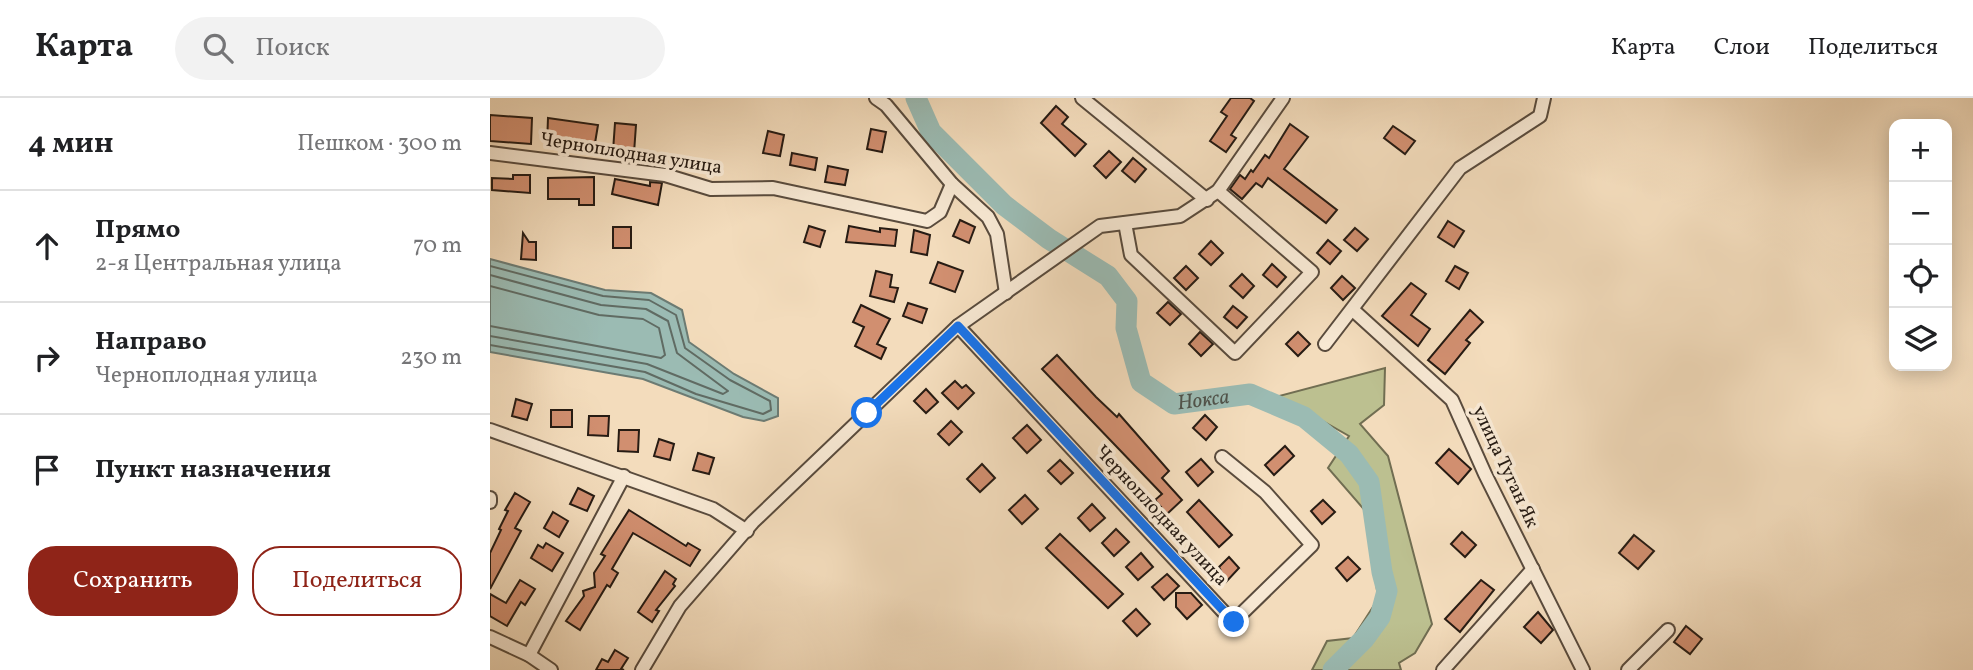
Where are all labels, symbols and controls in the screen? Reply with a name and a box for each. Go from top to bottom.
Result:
search box [175,17,665,80]
text: Карта [35,25,133,71]
icon: search [199,29,237,67]
text: Поиск [255,30,330,66]
text: Карта [1611,31,1676,65]
text: Слои [1714,31,1770,65]
text: Поделиться [1808,31,1938,65]
map controls [1889,119,1952,371]
button: + [1889,119,1952,182]
text: 4 мин [28,123,113,165]
street label: Черноплодная улица [538,127,724,181]
text: Пешком · 300 m [297,128,462,160]
button: − [1889,182,1952,245]
text: Прямо [95,212,180,248]
icon: ahead [28,227,66,265]
text: 70 m [413,230,462,262]
button: locate [1889,245,1952,308]
text: 2-я Центральная улица [95,248,342,280]
button: layers [1889,308,1952,371]
text: Направо [95,324,207,360]
icon: right [28,339,66,377]
text: 230 m [400,342,462,374]
text: Черноплодная улица [95,360,318,392]
water label: Нокса [1175,382,1231,418]
route start [851,397,882,428]
street label: улица Туган Як [1465,402,1545,532]
street label: Черноплодная улица [1089,440,1233,592]
icon: arrive [28,451,66,489]
text: Пункт назначения [95,452,331,488]
button: Сохранить [28,546,238,616]
button: Поделиться [252,546,462,616]
route end [1218,606,1249,637]

